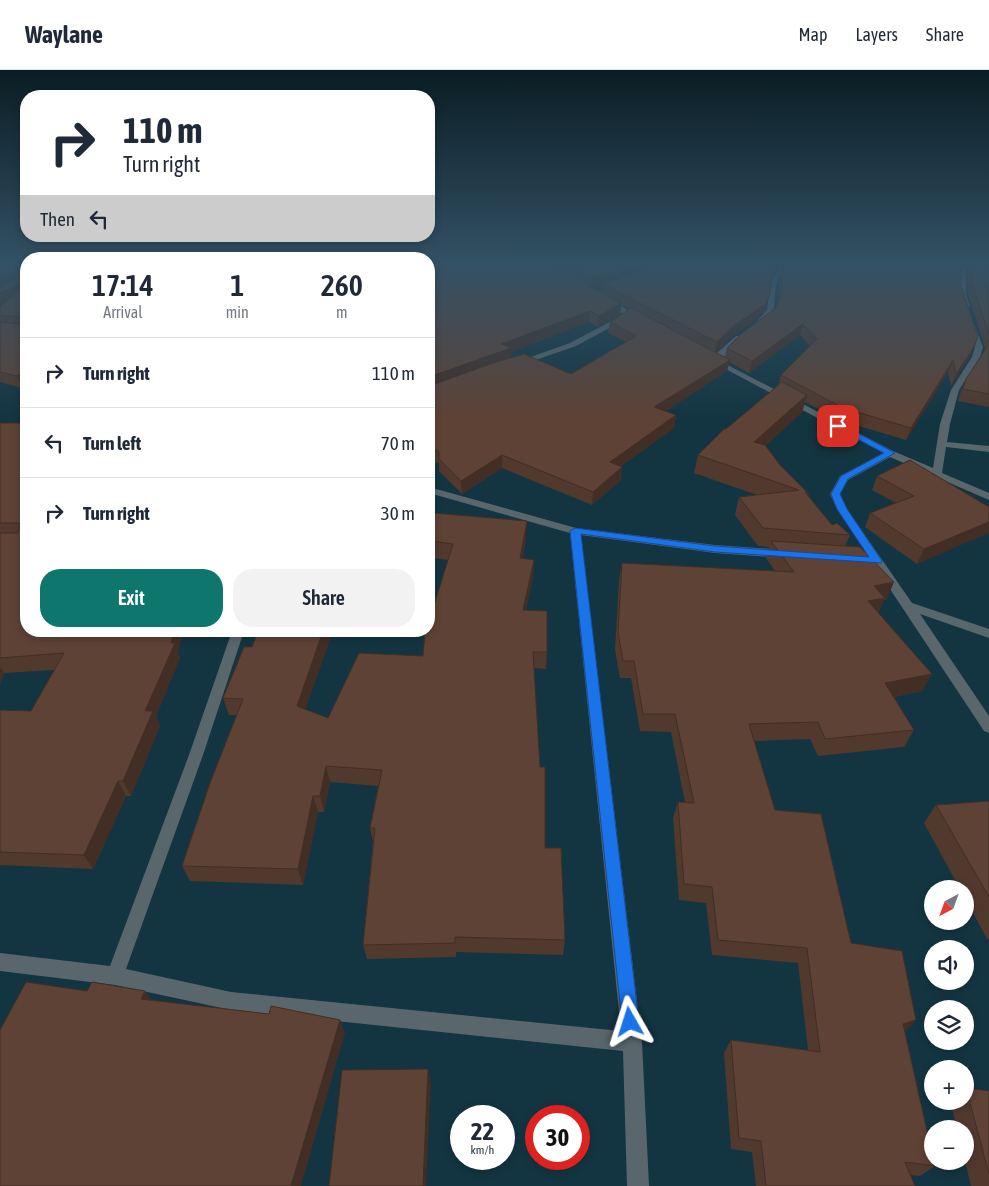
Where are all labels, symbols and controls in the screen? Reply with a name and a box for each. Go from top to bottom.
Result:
text: Waylane [25,21,103,48]
text: Map [798,24,827,45]
text: Layers [855,24,898,45]
text: Share [926,24,964,45]
icon: right [40,110,105,175]
text: 110 m [123,110,202,150]
text: Turn right [123,151,200,177]
icon: left [85,205,113,233]
text: Then [40,208,75,230]
text: 17:14 [92,268,154,302]
text: 1 [230,268,244,302]
text: 260 [321,268,363,302]
text: Arrival [103,303,142,321]
text: min [226,303,249,321]
text: m [336,303,348,321]
icon: right [40,359,68,387]
text: Turn right [83,362,150,384]
text: 110 m [372,362,415,384]
pin [817,405,859,447]
icon: arrive [824,412,852,440]
icon: left [40,429,68,457]
text: Turn left [83,432,141,454]
text: 70 m [381,432,415,454]
icon: right [40,499,68,527]
text: Turn right [83,502,150,524]
text: 30 m [381,502,415,524]
button: Exit [40,569,223,627]
button: Share [233,569,415,627]
north arrow [924,880,974,930]
map controls [924,880,974,1170]
button: sound [924,940,974,990]
position arrow [603,995,655,1047]
button: layers [924,1000,974,1050]
button: + [924,1060,974,1110]
speed limit sign: 30 [525,1105,590,1170]
text: 22 [471,1117,494,1145]
button: − [924,1120,974,1170]
text: km/h [471,1143,494,1157]

